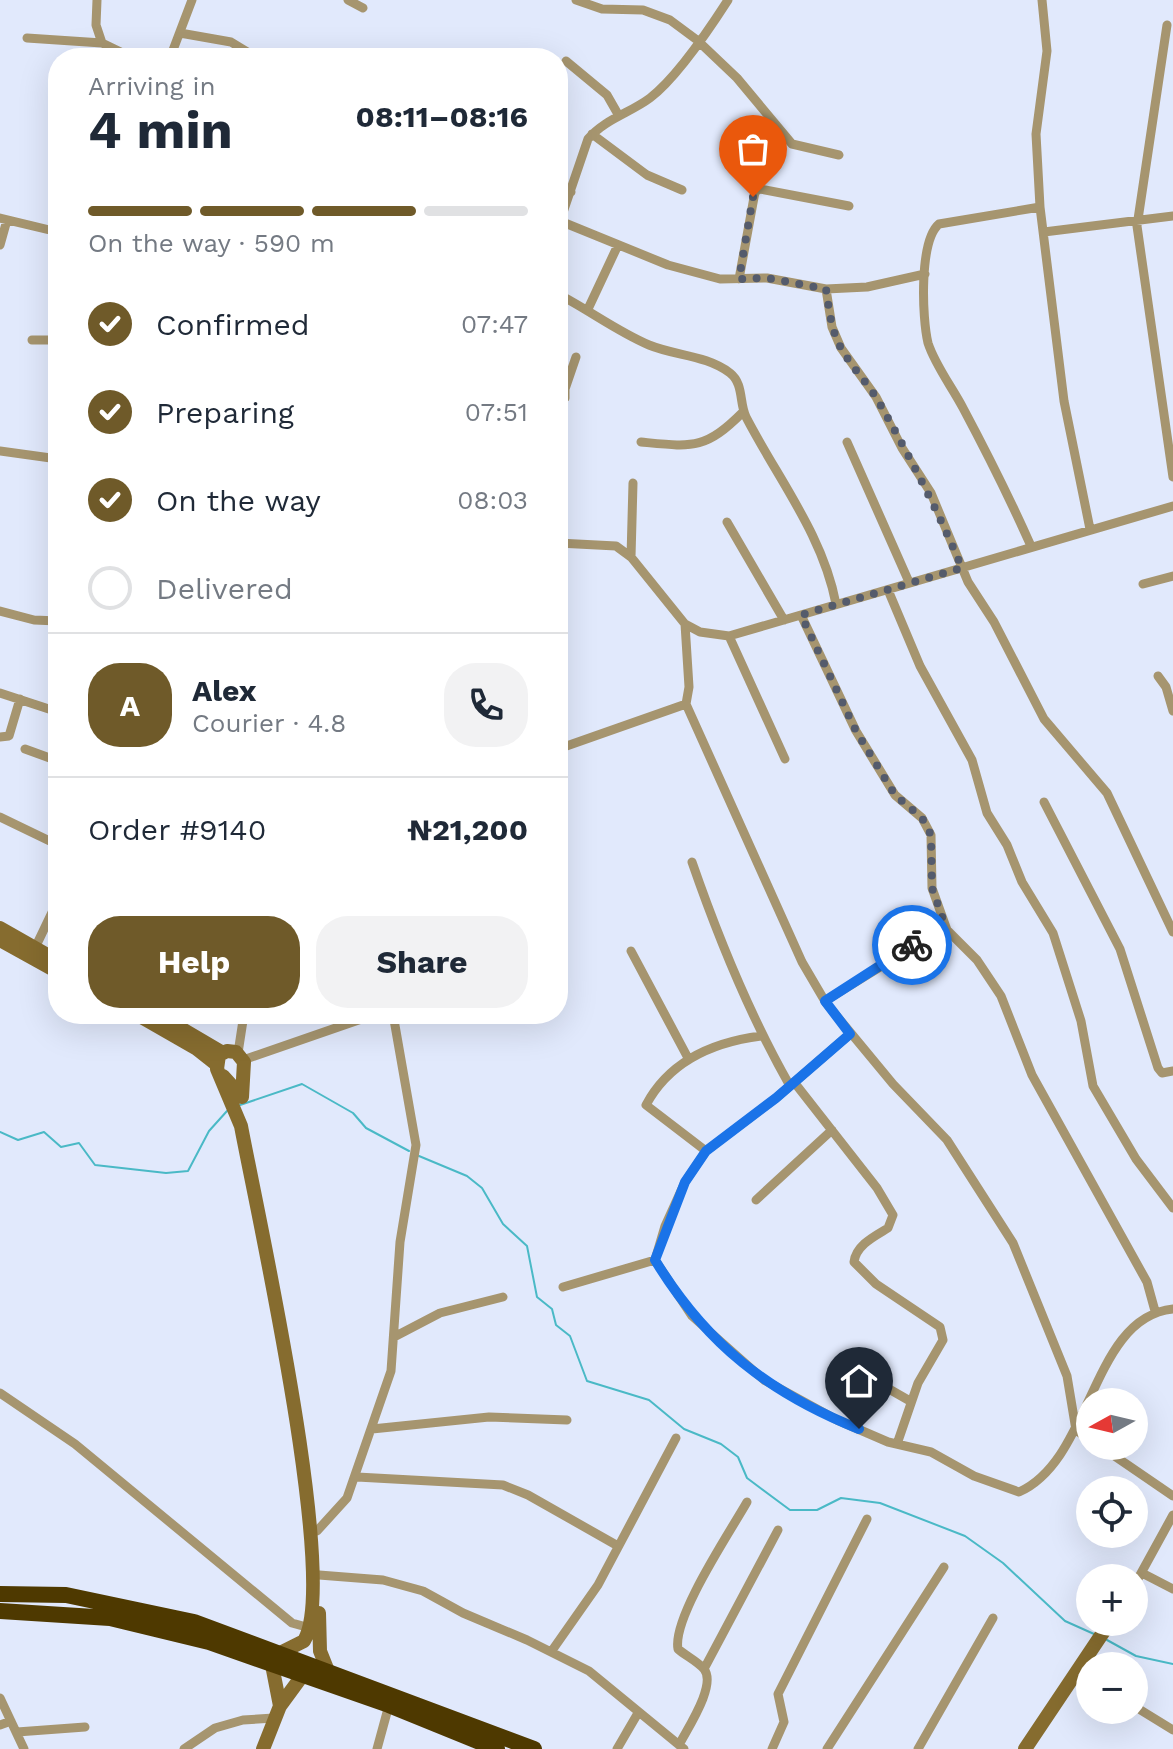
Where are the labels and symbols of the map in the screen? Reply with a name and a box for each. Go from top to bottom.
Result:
pin [719,115,787,197]
courier [872,905,952,985]
pin [825,1347,893,1429]
north arrow [1076,1388,1148,1460]

